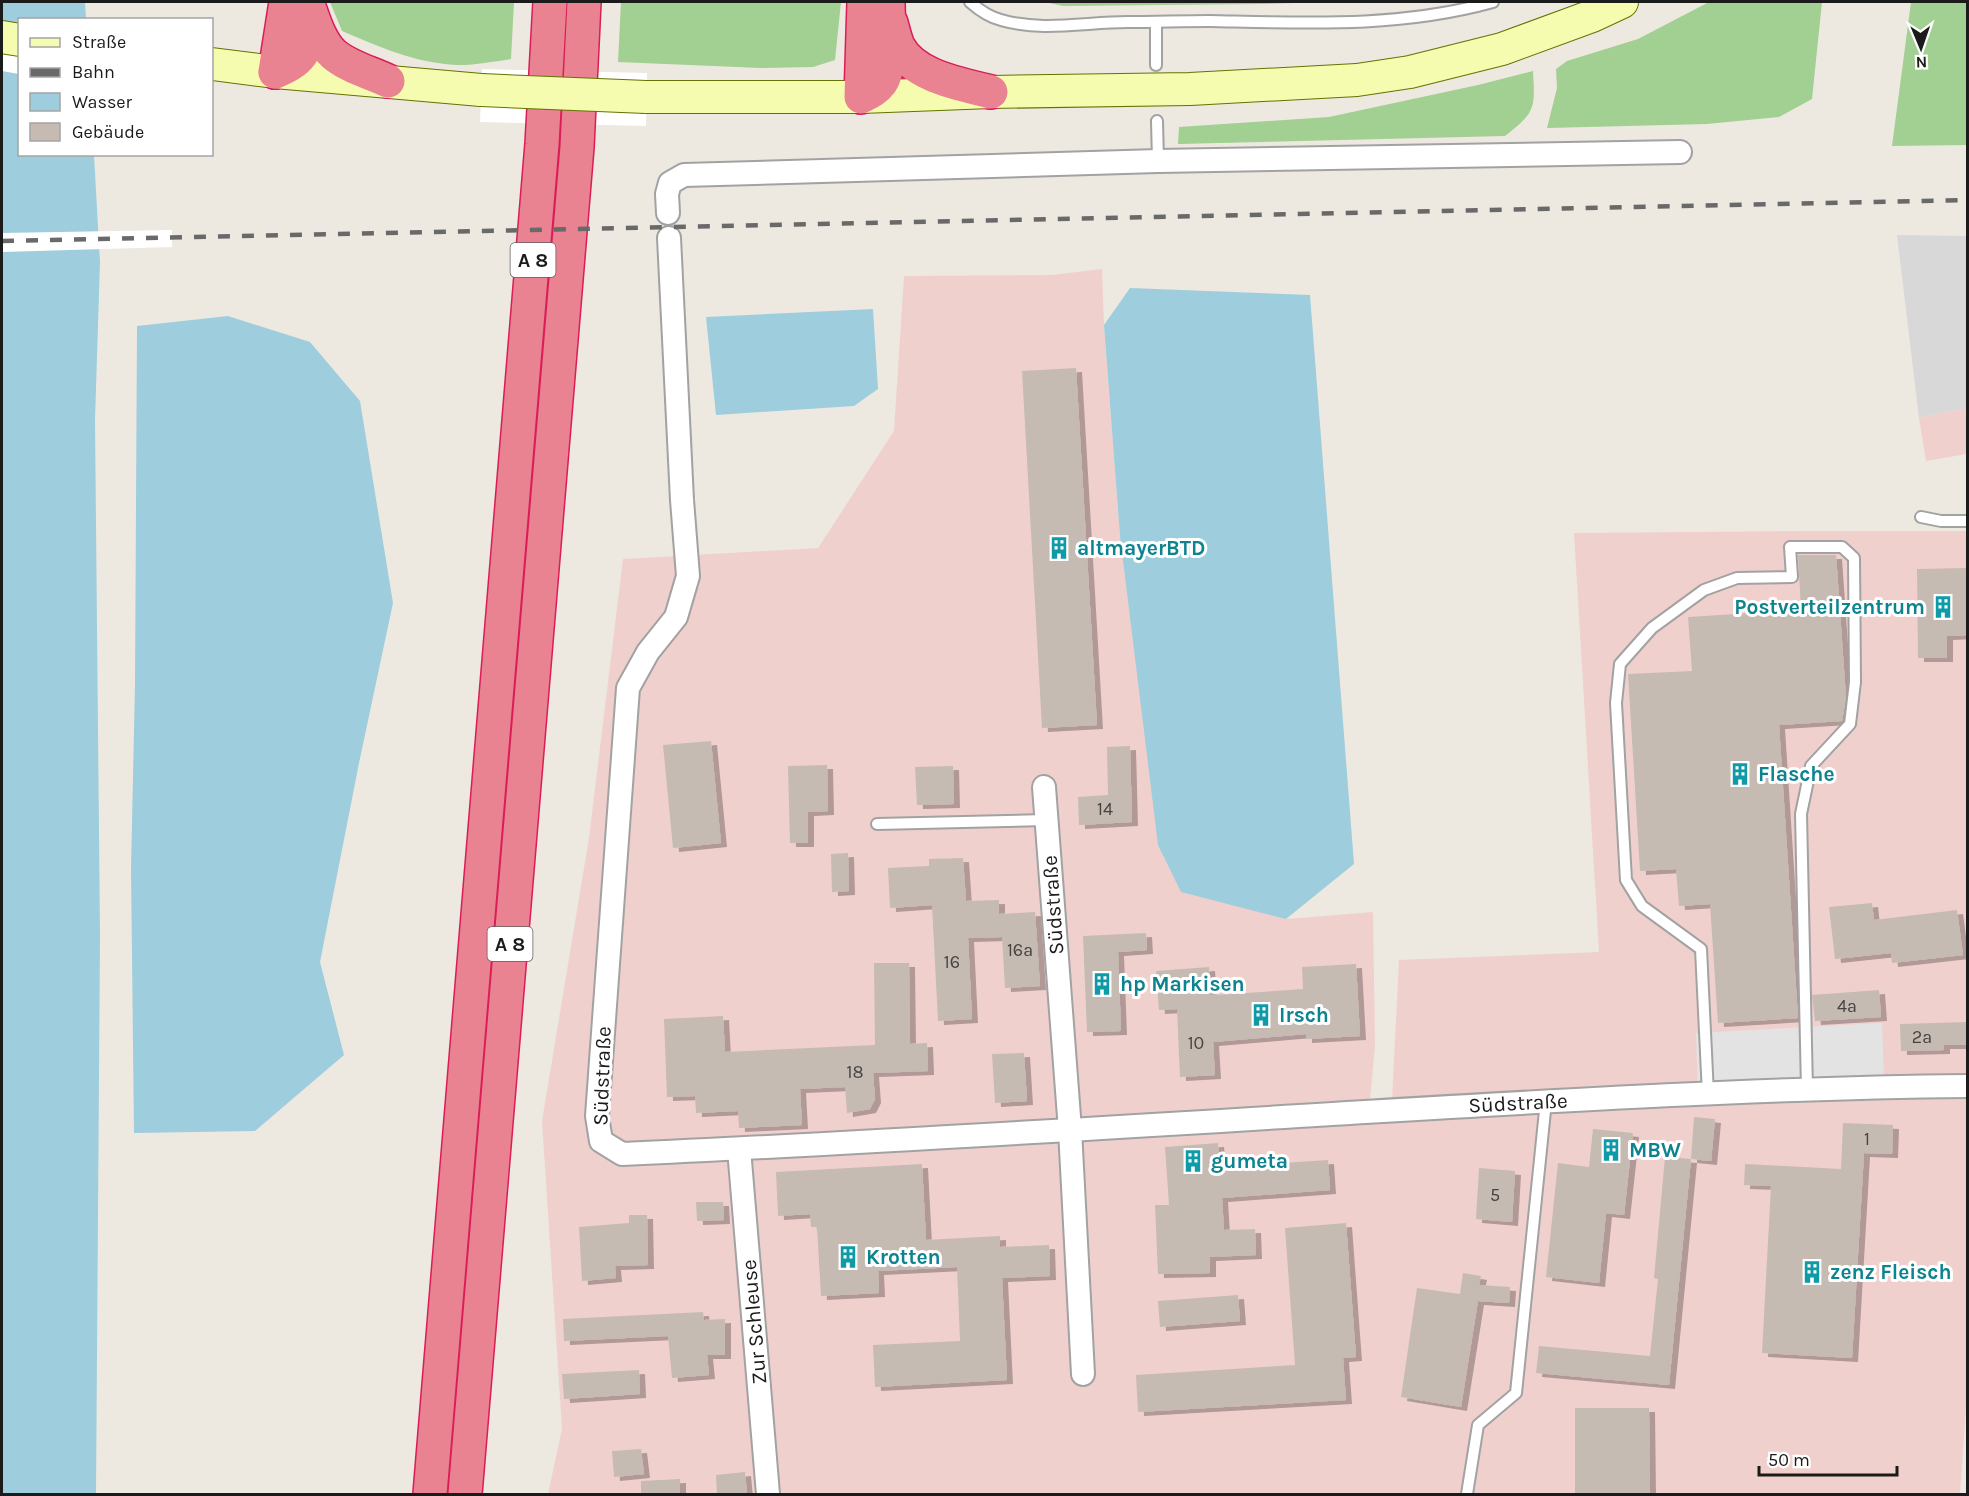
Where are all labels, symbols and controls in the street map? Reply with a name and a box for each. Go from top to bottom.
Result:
legend [18,18,213,156]
north arrow [1891,18,1951,78]
text: Straße [72,31,126,53]
text: N [1915,53,1928,72]
text: Bahn [72,61,115,83]
text: Wasser [72,91,133,113]
text: Gebäude [72,121,144,143]
road number: A 8 [510,243,556,277]
building icon: altmayerBTD [1046,535,1072,561]
place label: altmayerBTD [1077,536,1205,560]
building icon: Postverteilzentrum [1930,594,1956,620]
place label: Postverteilzentrum [1734,595,1925,619]
building icon: Flasche [1727,761,1753,787]
place label: Flasche [1758,762,1835,786]
house number: 14 [1097,798,1113,820]
street label: Südstraße [1038,854,1068,956]
road number: A 8 [488,927,532,961]
house number: 16a [1007,939,1033,961]
house number: 16 [944,951,960,973]
building icon: hp Markisen [1089,971,1115,997]
place label: hp Markisen [1120,972,1245,996]
house number: 4a [1837,995,1857,1017]
building icon: Irsch [1248,1002,1274,1028]
place label: Irsch [1279,1003,1329,1027]
street label: Südstraße [588,1026,616,1126]
house number: 2a [1912,1026,1932,1048]
house number: 10 [1188,1032,1204,1054]
house number: 18 [846,1061,864,1083]
street label: Südstraße [1468,1088,1568,1118]
house number: 1 [1864,1128,1870,1150]
building icon: MBW [1598,1137,1624,1163]
place label: MBW [1629,1138,1681,1162]
building icon: gumeta [1180,1148,1206,1174]
place label: gumeta [1211,1149,1288,1173]
house number: 5 [1490,1184,1500,1206]
building icon: Krotten [835,1244,861,1270]
place label: Krotten [866,1245,941,1269]
street label: Zur Schleuse [737,1259,771,1385]
building icon: zenz Fleisch [1799,1259,1825,1285]
place label: zenz Fleisch [1830,1260,1952,1284]
scale bar [1759,1439,1897,1477]
text: 50 m [1768,1449,1810,1471]

